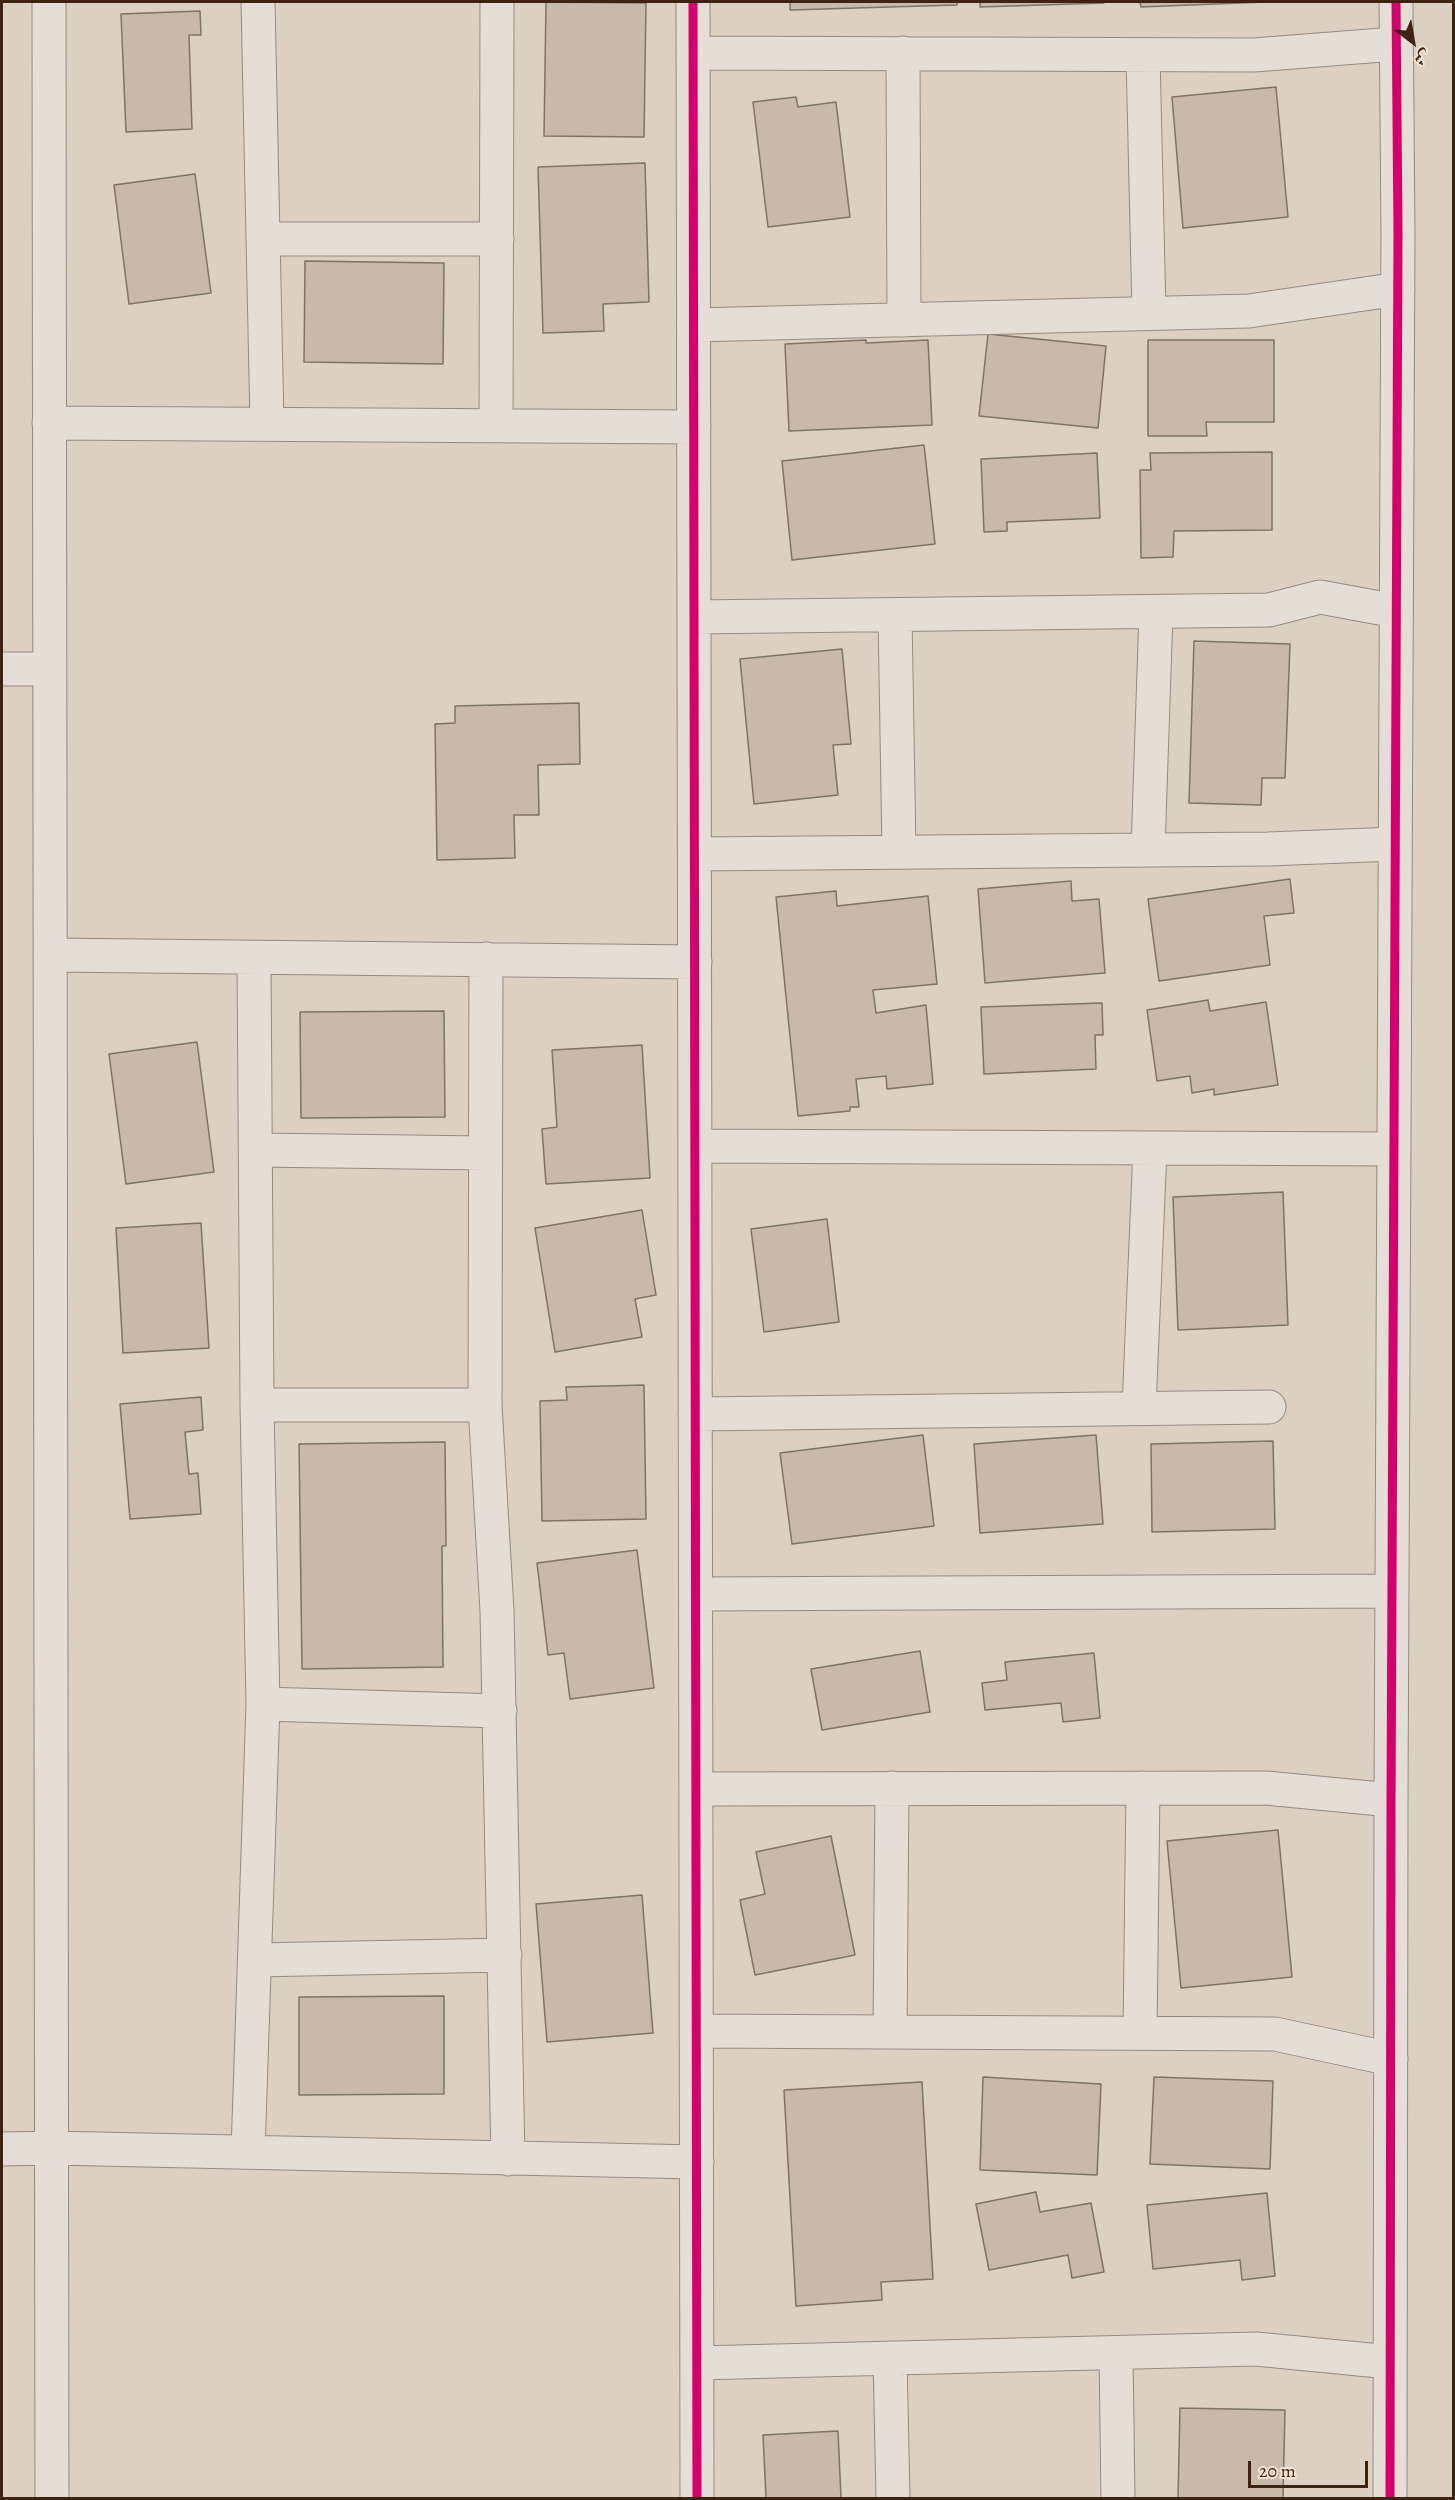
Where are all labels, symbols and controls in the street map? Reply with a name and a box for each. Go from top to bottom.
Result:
north arrow [1383,12,1443,72]
text: ش [1410,44,1435,71]
scale bar [1251,2449,1371,2487]
text: 20 m [1259,2459,1296,2483]

